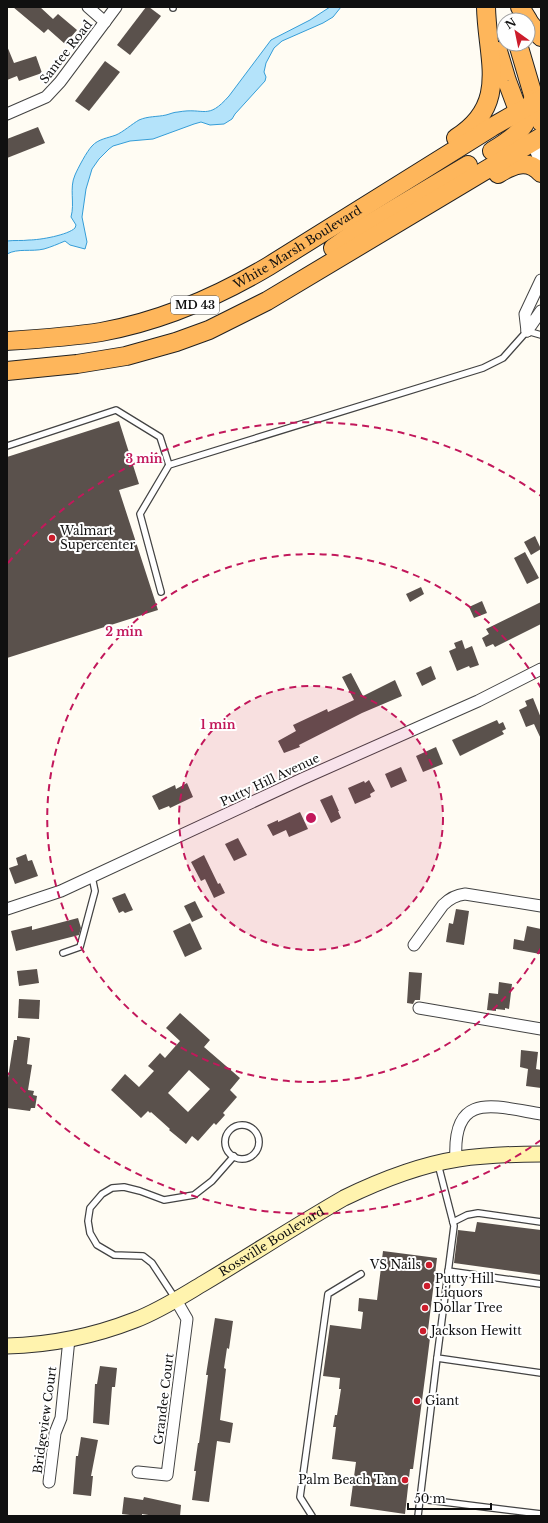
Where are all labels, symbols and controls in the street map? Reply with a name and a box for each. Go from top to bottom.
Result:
north arrow [496,12,536,52]
text: N [502,15,519,32]
street label: Santee Road [36,17,95,86]
street label: White Marsh Boulevard [230,202,364,292]
road number: MD 43 [171,296,219,314]
text: 3 min [125,451,163,466]
place label: Walmart Supercenter [59,523,135,552]
marker: Walmart Supercenter [47,533,57,543]
text: 2 min [105,624,143,639]
text: 1 min [201,717,236,732]
street label: Putty Hill Avenue [218,750,322,809]
centre of rings [304,811,318,825]
street label: Rossville Boulevard [216,1203,327,1279]
place label: VS Nails [369,1257,421,1272]
marker: VS Nails [424,1260,434,1270]
place label: Putty Hill Liquors [435,1271,494,1300]
marker: Putty Hill Liquors [422,1281,432,1291]
place label: Dollar Tree [433,1300,503,1315]
marker: Dollar Tree [420,1303,430,1313]
place label: Jackson Hewitt [429,1323,522,1338]
marker: Jackson Hewitt [418,1326,428,1336]
street label: Grandee Court [150,1352,177,1446]
street label: Bridgeview Court [30,1365,60,1475]
place label: Giant [425,1393,459,1408]
marker: Giant [412,1396,422,1406]
place label: Palm Beach Tan [298,1472,397,1487]
marker: Palm Beach Tan [400,1475,410,1485]
scale bar [408,1485,491,1511]
text: 50 m [414,1491,446,1506]

